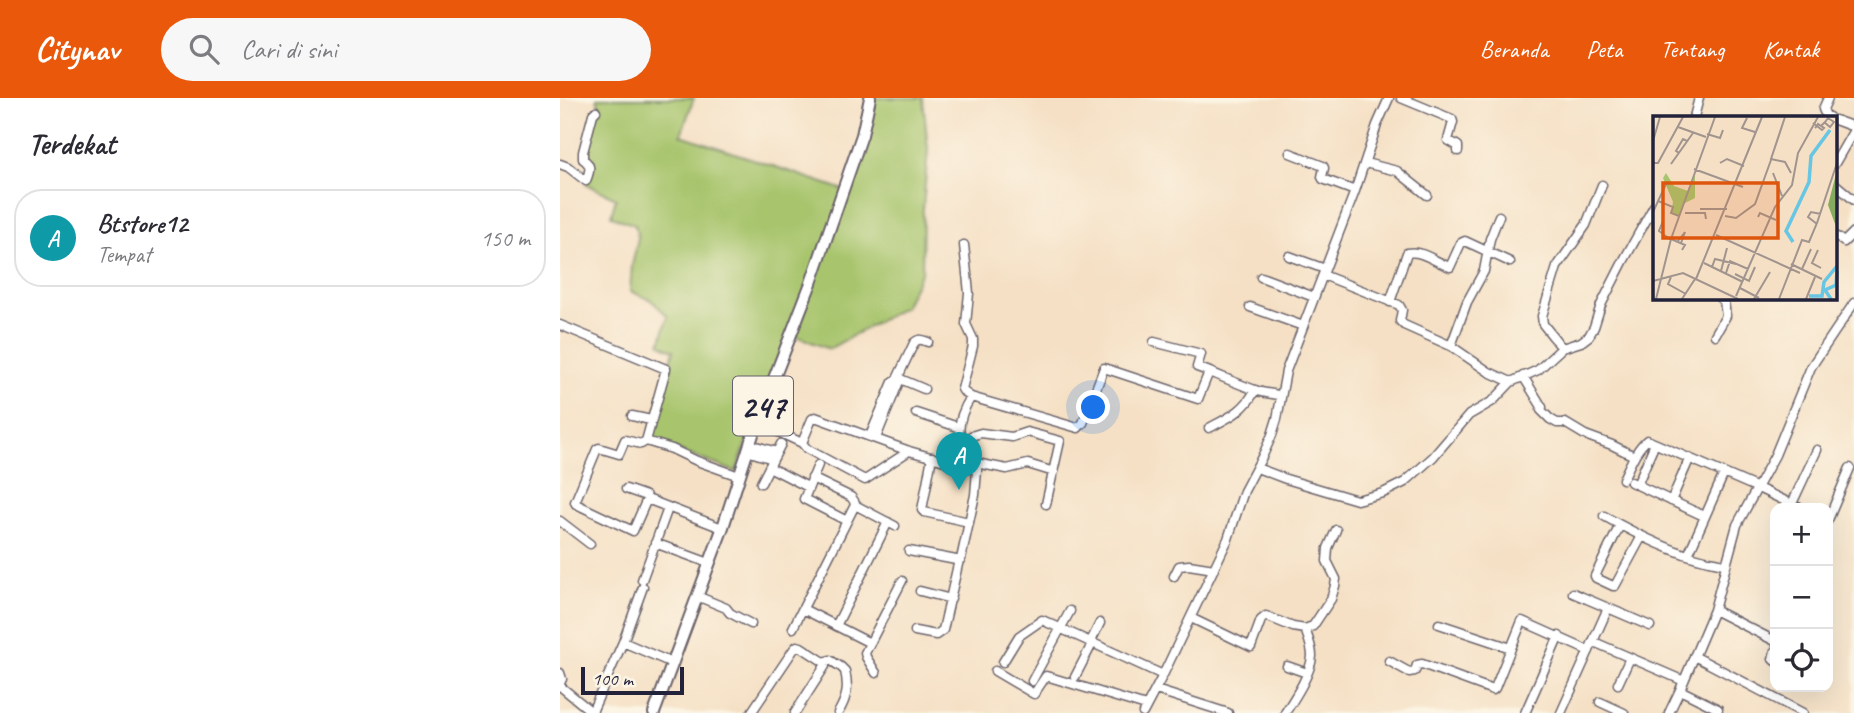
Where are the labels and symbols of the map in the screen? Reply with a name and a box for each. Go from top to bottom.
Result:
inset map [1653,116,1836,299]
road number: 247 [733,376,793,436]
your location [1076,390,1110,424]
pin: A [936,432,982,490]
scale bar [581,664,684,696]

